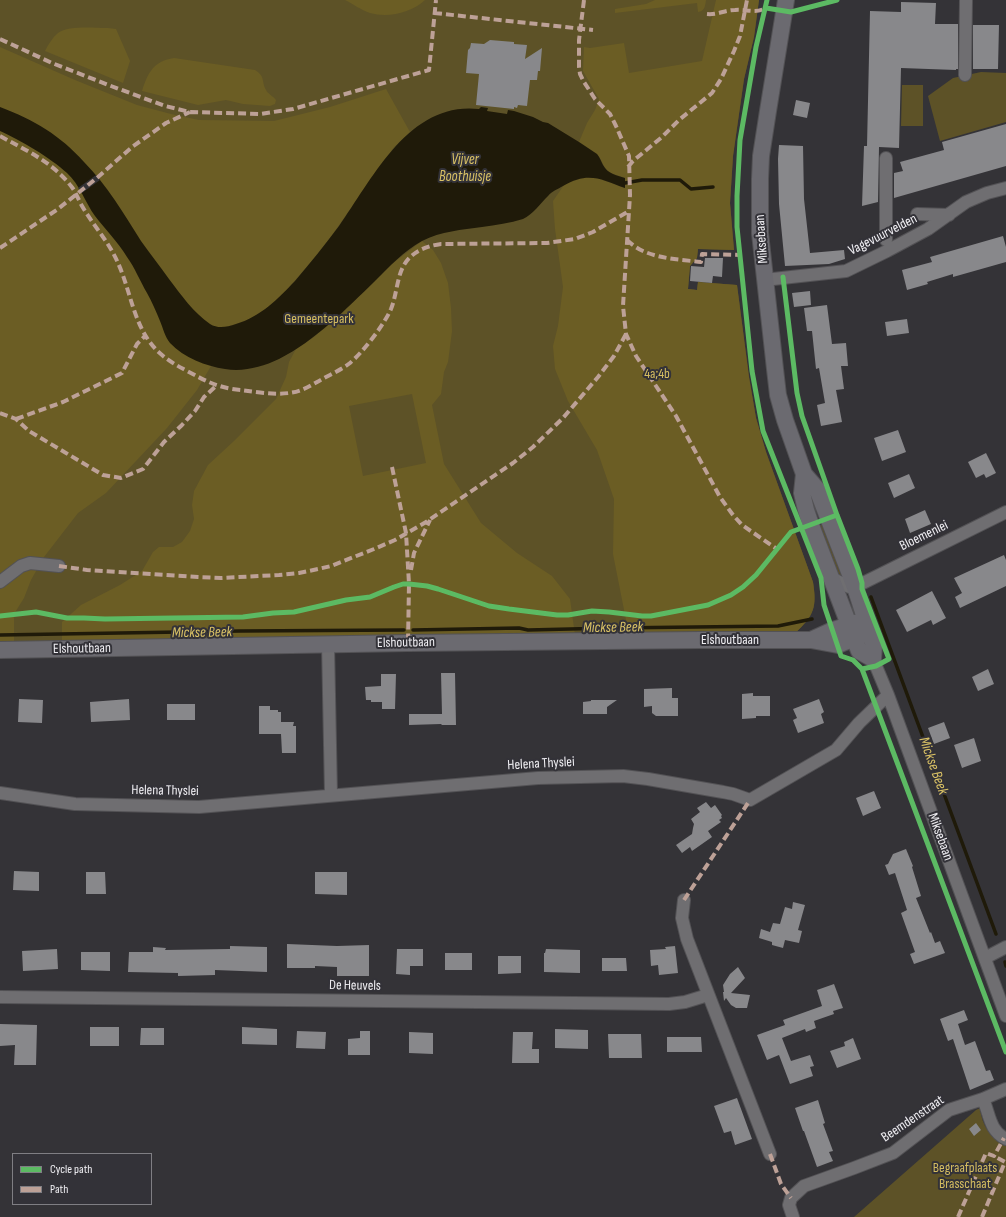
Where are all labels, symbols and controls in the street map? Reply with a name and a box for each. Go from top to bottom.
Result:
water label: Vijver Boothuisje [439,151,491,186]
street label: Vagevuurvelden [846,211,920,259]
street label: Miksebaan [752,214,772,264]
park label: Gemeentepark [284,311,354,327]
park label: 4a;4b [644,366,670,382]
street label: Bloemenlei [897,517,951,555]
water label: Mickse Beek [583,618,643,638]
water label: Mickse Beek [172,623,232,643]
street label: Elshoutbaan [701,632,759,648]
street label: Elshoutbaan [377,634,435,652]
street label: Elshoutbaan [53,640,111,658]
water label: Mickse Beek [914,735,952,797]
street label: Helena Thyslei [507,754,575,774]
street label: Helena Thyslei [131,782,199,800]
street label: Miksebaan [924,811,956,863]
street label: De Heuvels [329,977,381,995]
street label: Beemdenstraat [878,1092,948,1146]
legend [12,1153,152,1205]
park label: Begraafplaats Brasschaat [933,1160,997,1192]
text: Cycle path [50,1162,92,1177]
text: Path [50,1182,68,1197]

